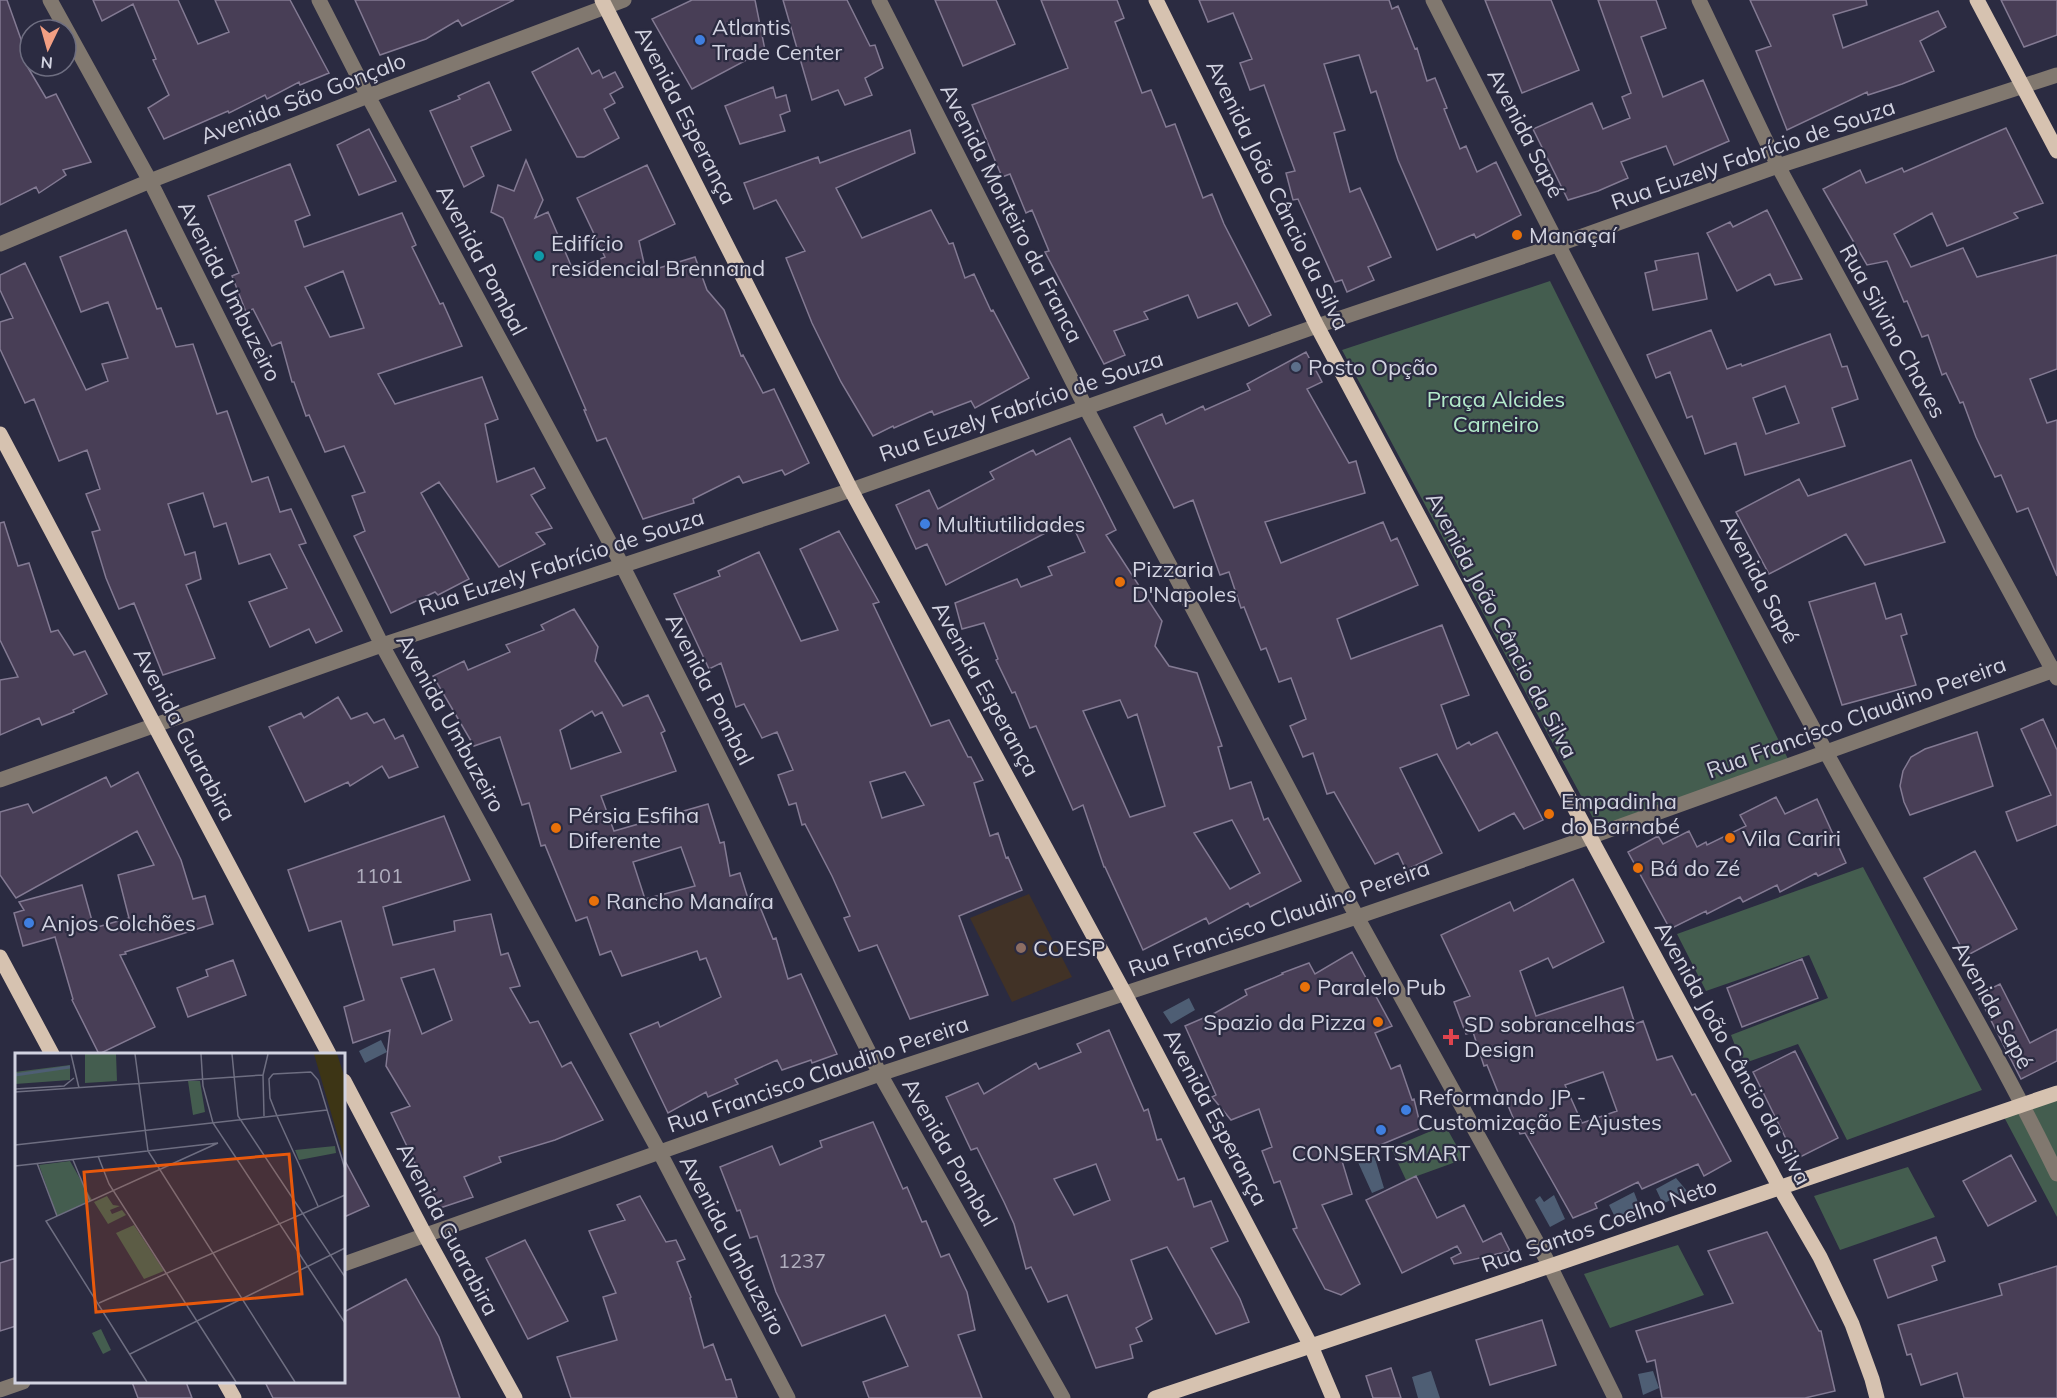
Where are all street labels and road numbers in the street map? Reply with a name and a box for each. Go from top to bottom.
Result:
street label: Avenida Esperança [629,21,743,209]
street label: Avenida São Gonçalo [196,46,410,150]
street label: Avenida João Câncio da Silva [1200,55,1356,335]
street label: Avenida Sapé [1481,64,1571,202]
street label: Avenida Monteiro da Franca [934,79,1090,347]
street label: Rua Euzely Fabrício de Souza [1607,92,1899,216]
street label: Avenida Pombal [431,180,533,340]
street label: Avenida Umbuzeiro [172,196,288,386]
street label: Rua Silvino Chaves [1834,239,1952,423]
street label: Rua Euzely Fabrício de Souza [875,344,1167,468]
street label: Avenida João Câncio da Silva [1420,487,1584,763]
street label: Rua Euzely Fabrício de Souza [415,503,707,621]
street label: Avenida Sapé [1714,510,1806,648]
street label: Avenida Esperança [926,596,1046,782]
street label: Avenida Pombal [660,608,760,770]
street label: Avenida Umbuzeiro [390,629,512,817]
street label: Avenida Guarabira [128,643,242,825]
street label: Rua Francisco Claudino Pereira [1702,650,2010,784]
street label: Rua Francisco Claudino Pereira [1125,853,1433,983]
street label: Avenida João Câncio da Silva [1649,916,1817,1190]
street label: Avenida Sapé [1946,936,2040,1074]
street label: Rua Francisco Claudino Pereira [664,1009,972,1139]
street label: Avenida Esperança [1158,1024,1274,1210]
street label: Avenida Pombal [896,1073,1004,1231]
street label: Avenida Guarabira [391,1138,505,1320]
street label: Avenida Umbuzeiro [674,1150,792,1340]
street label: Rua Santos Coelho Neto [1478,1172,1720,1278]

